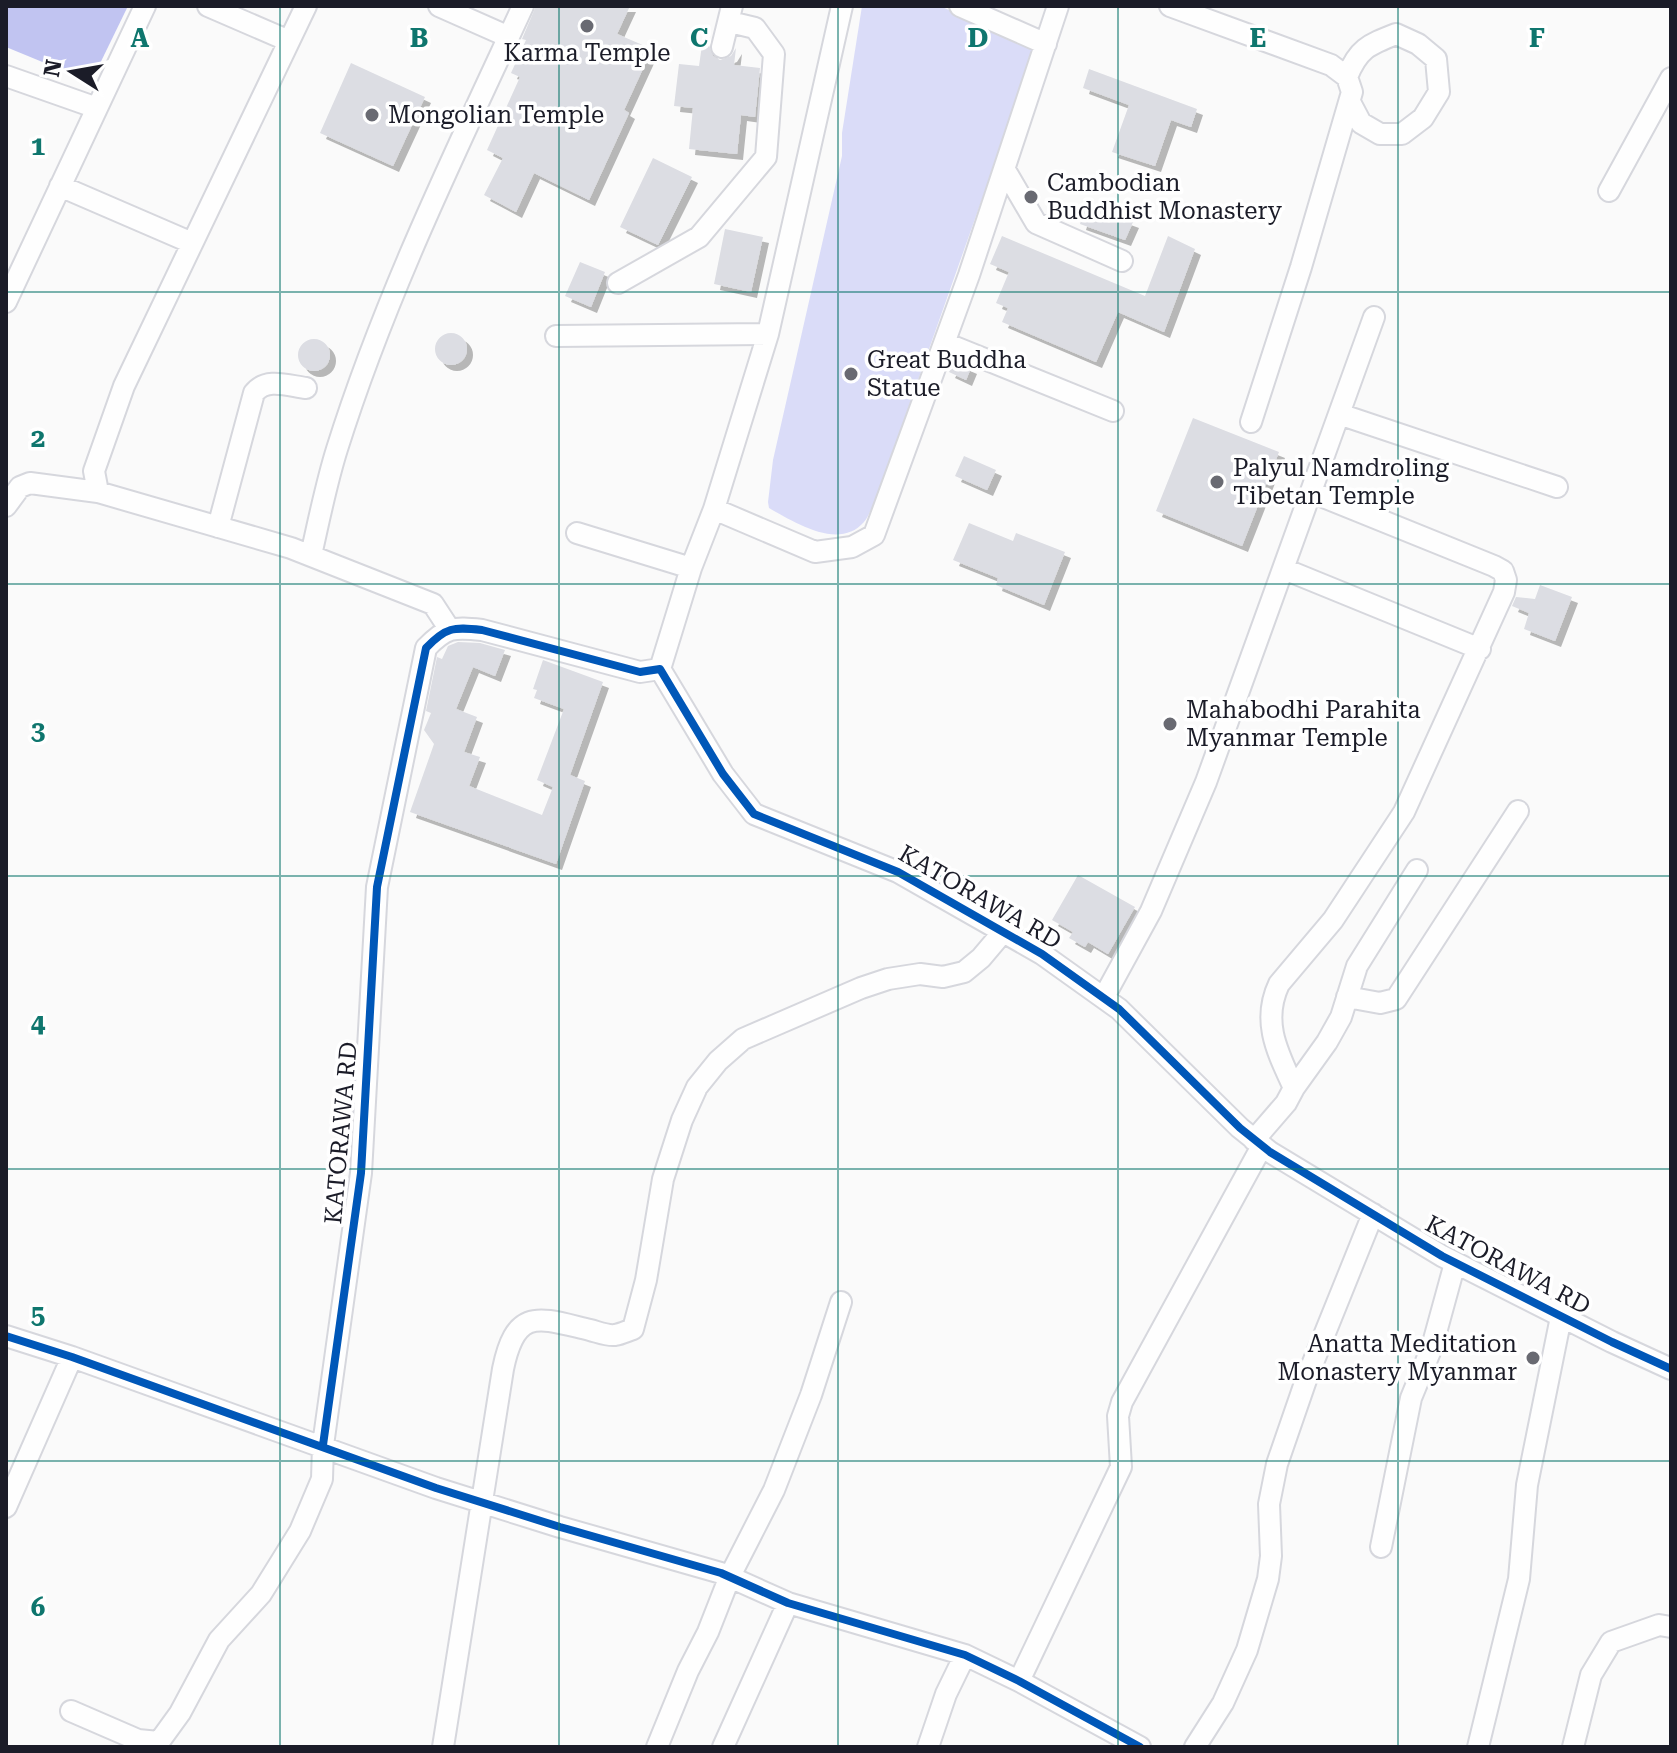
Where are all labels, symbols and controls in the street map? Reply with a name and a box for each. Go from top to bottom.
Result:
marker: Karma Temple [578,17,596,35]
text: A [131,23,150,53]
text: B [410,23,428,53]
text: C [690,23,708,53]
text: D [968,23,988,53]
text: E [1250,23,1266,53]
text: F [1529,23,1545,53]
north arrow [32,32,112,112]
place label: Karma Temple [504,39,670,67]
text: N [39,58,67,79]
place label: Mongolian Temple [388,101,604,129]
marker: Mongolian Temple [363,106,381,124]
text: 1 [31,131,45,161]
place label: Cambodian Buddhist Monastery [1047,169,1283,225]
marker: Cambodian Buddhist Monastery [1022,188,1040,206]
place label: Great Buddha Statue [867,346,1026,402]
marker: Great Buddha Statue [842,365,860,383]
text: 2 [31,423,45,453]
place label: Palyul Namdroling Tibetan Temple [1233,454,1449,510]
marker: Palyul Namdroling Tibetan Temple [1208,473,1226,491]
place label: Mahabodhi Parahita Myanmar Temple [1186,696,1420,752]
marker: Mahabodhi Parahita Myanmar Temple [1161,715,1179,733]
text: 3 [31,716,45,746]
street label: KATORAWA RD [894,839,1066,955]
text: 4 [31,1008,46,1038]
street label: KATORAWA RD [319,1041,363,1225]
street label: KATORAWA RD [1421,1210,1595,1320]
text: 5 [31,1300,45,1330]
place label: Anatta Meditation Monastery Myanmar [1278,1330,1517,1386]
marker: Anatta Meditation Monastery Myanmar [1524,1349,1542,1367]
text: 6 [31,1592,45,1622]

